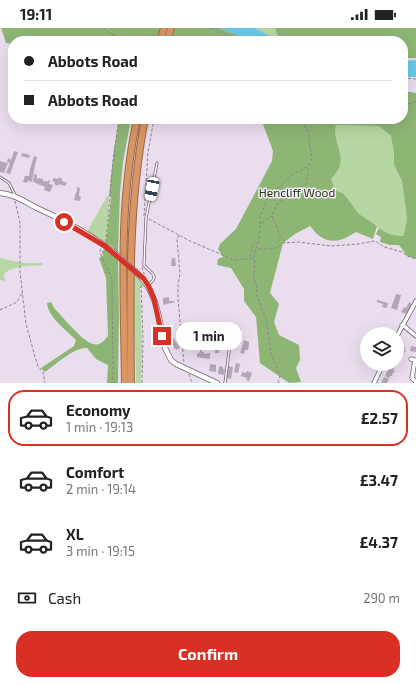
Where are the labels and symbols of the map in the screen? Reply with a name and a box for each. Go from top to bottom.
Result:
car [144,176,160,202]
park label: Hencliff Wood [259,185,335,199]
route start [55,213,73,231]
callout: 1 min [176,322,242,350]
route end [153,327,171,345]

